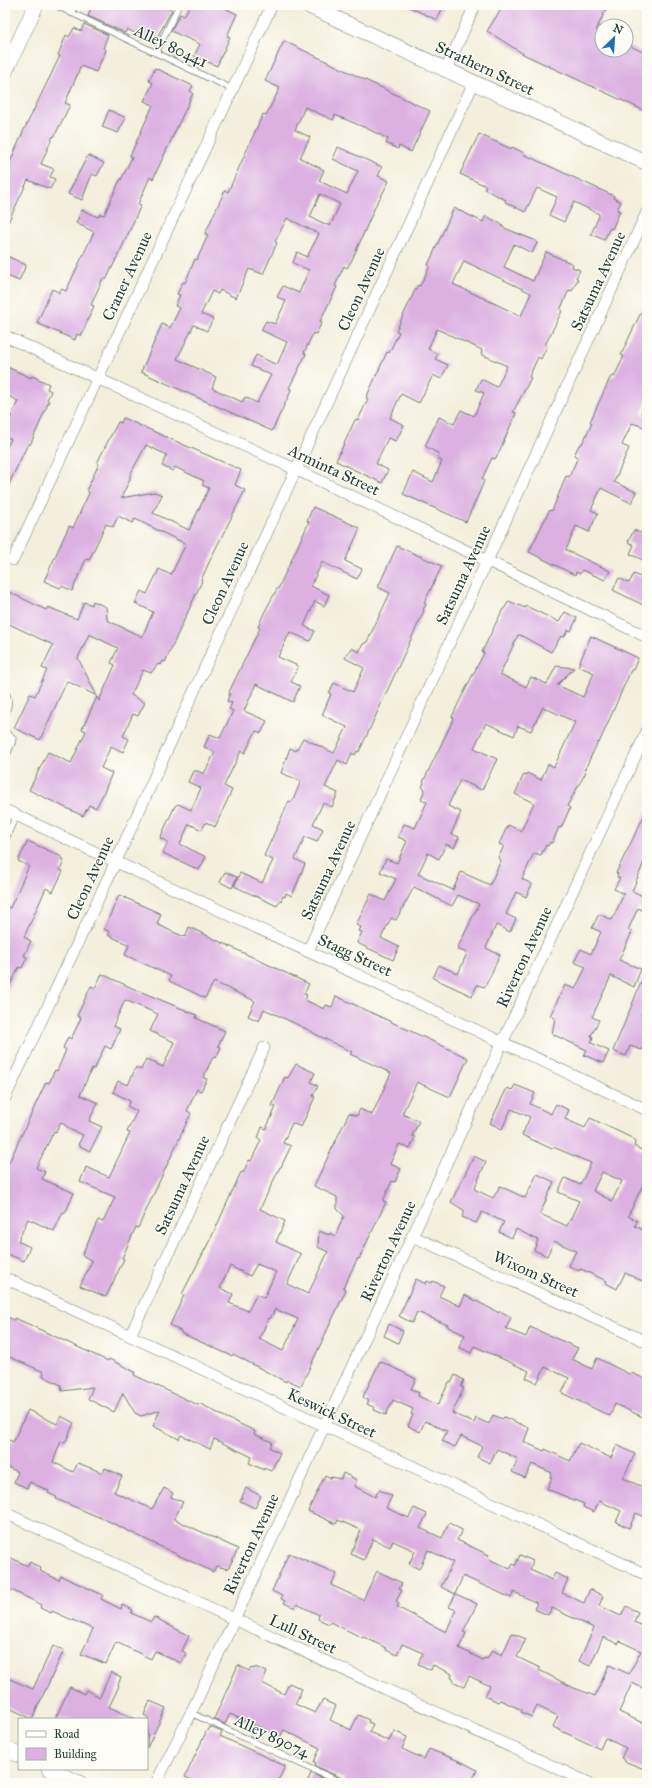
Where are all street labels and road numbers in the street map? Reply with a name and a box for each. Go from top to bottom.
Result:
street label: Alley 80441 [130,20,211,71]
street label: Strathern Street [433,37,538,99]
street label: Craner Avenue [98,228,156,324]
street label: Satsuma Avenue [567,228,630,334]
street label: Cleon Avenue [333,244,389,334]
street label: Arminta Street [284,440,383,500]
street label: Satsuma Avenue [432,522,495,628]
street label: Cleon Avenue [197,538,253,628]
street label: Satsuma Avenue [297,817,360,923]
street label: Cleon Avenue [62,833,118,923]
street label: Riverton Avenue [492,903,556,1011]
street label: Stagg Street [314,930,395,982]
street label: Satsuma Avenue [151,1132,214,1238]
street label: Riverton Avenue [356,1197,420,1305]
street label: Wixom Street [490,1247,582,1301]
street label: Keswick Street [285,1384,380,1442]
street label: Riverton Avenue [219,1490,283,1598]
street label: Lull Street [266,1610,340,1658]
street label: Alley 89074 [231,1710,313,1762]

